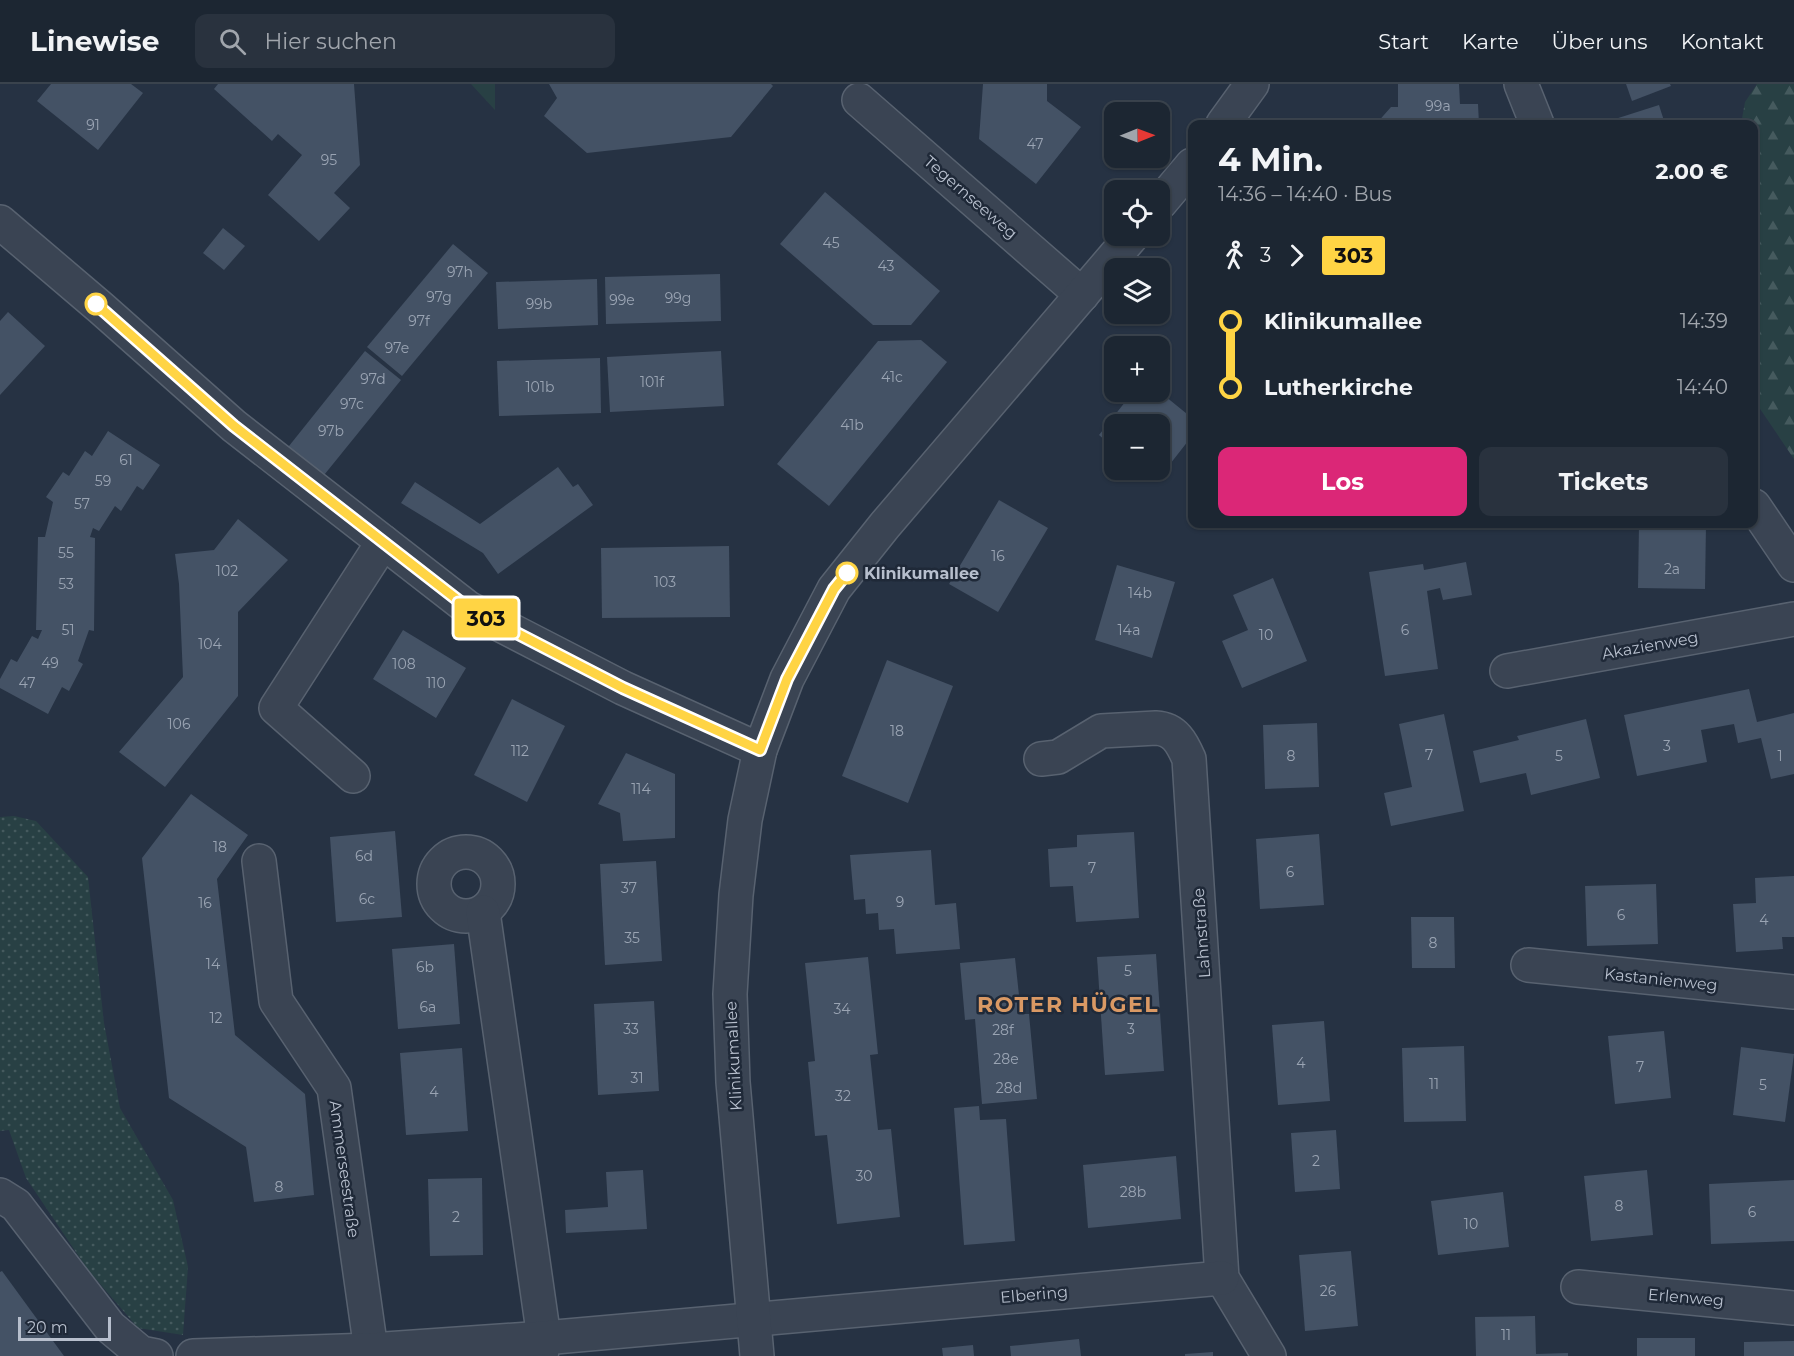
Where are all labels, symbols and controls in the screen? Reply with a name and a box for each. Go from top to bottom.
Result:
search box [195,14,615,68]
text: Linewise [30,24,159,58]
icon: search [216,25,249,58]
text: Hier suchen [264,28,397,55]
text: Start [1378,29,1429,54]
text: Karte [1462,29,1519,54]
text: Über uns [1552,29,1648,54]
text: Kontakt [1681,29,1764,54]
house number: 99a [1425,97,1451,115]
north arrow [1104,102,1170,168]
map controls [1104,102,1170,480]
house number: 91 [86,116,100,134]
house number: 47 [1027,135,1043,153]
text: 4 Min. [1218,139,1323,179]
house number: 95 [321,151,337,169]
street label: Tegernseeweg [920,152,1021,243]
text: 2.00 € [1655,158,1728,185]
button: locate [1104,180,1170,246]
text: 14:36 – 14:40 · Bus [1218,182,1392,206]
house number: 45 [822,234,840,252]
icon: walk [1218,239,1251,272]
icon: forward [1280,239,1313,272]
text: 3 [1260,243,1271,267]
text: 303 [1334,243,1373,268]
house number: 43 [878,257,895,275]
button: layers [1104,258,1170,324]
house number: 97h [447,263,473,281]
house number: 97g [426,288,452,306]
house number: 99g [665,289,691,307]
house number: 99e [609,291,635,309]
unlabelled marker [85,293,107,315]
house number: 99b [526,295,552,313]
text: Klinikumallee [1264,308,1422,335]
text: 14:39 [1680,309,1728,333]
house number: 97f [408,312,431,330]
button: + [1104,336,1170,402]
house number: 97e [385,339,409,357]
house number: 41c [881,368,903,386]
house number: 97d [360,370,386,388]
house number: 101f [640,373,665,391]
text: Lutherkirche [1264,374,1413,401]
text: 14:40 [1677,375,1728,399]
house number: 101b [526,378,554,396]
house number: 97c [340,395,364,413]
button: − [1104,414,1170,480]
house number: 41b [840,416,864,434]
house number: 97b [318,422,344,440]
button: Los [1218,447,1467,516]
button: Tickets [1479,447,1728,516]
house number: 61 [119,451,133,469]
house number: 59 [95,472,111,490]
house number: 57 [74,495,90,513]
house number: 55 [58,544,74,562]
house number: 16 [991,547,1005,565]
house number: 2a [1664,560,1680,578]
house number: 102 [216,562,238,580]
marker: Klinikumallee [836,562,858,584]
place label: Klinikumallee [864,564,979,583]
house number: 103 [654,573,676,591]
house number: 53 [58,575,74,593]
house number: 14b [1128,584,1152,602]
line badge: 303 [452,598,520,638]
text: 303 [467,606,505,631]
house number: 51 [62,621,74,639]
house number: 14a [1118,621,1140,639]
house number: 6 [1401,621,1410,639]
house number: 10 [1259,626,1273,644]
street label: Akazienweg [1600,628,1700,663]
house number: 104 [198,635,223,653]
house number: 49 [41,654,59,672]
house number: 108 [392,655,416,673]
house number: 47 [19,674,35,692]
house number: 110 [426,674,446,692]
house number: 106 [168,715,191,733]
house number: 18 [890,722,904,740]
house number: 3 [1663,737,1671,755]
house number: 112 [511,742,529,760]
house number: 7 [1425,746,1433,764]
house number: 8 [1287,747,1296,765]
house number: 5 [1555,747,1563,765]
house number: 1 [1777,747,1783,765]
house number: 114 [631,780,651,798]
house number: 18 [213,838,227,856]
house number: 6d [355,847,373,865]
house number: 7 [1088,859,1096,877]
house number: 6 [1286,863,1295,881]
house number: 37 [621,879,637,897]
street label: Lahnstraße [1189,887,1214,979]
house number: 6c [359,890,375,908]
house number: 9 [896,893,904,911]
house number: 16 [198,894,212,912]
house number: 6 [1617,906,1626,924]
house number: 4 [1759,911,1769,929]
house number: 35 [624,929,640,947]
house number: 8 [1429,934,1438,952]
house number: 14 [206,955,221,973]
house number: 6b [416,958,434,976]
house number: 5 [1124,962,1132,980]
street label: Kastanienweg [1603,964,1719,995]
district label: ROTER HÜGEL [977,991,1159,1018]
house number: 6a [420,998,436,1016]
house number: 34 [833,1000,851,1018]
street label: Klinikumallee [721,1001,746,1111]
house number: 12 [209,1009,223,1027]
house number: 33 [623,1020,639,1038]
house number: 3 [1127,1020,1135,1038]
house number: 28f [992,1021,1015,1039]
house number: 28e [993,1050,1019,1068]
house number: 4 [1296,1054,1306,1072]
house number: 7 [1636,1058,1644,1076]
house number: 31 [631,1069,643,1087]
house number: 11 [1429,1075,1439,1093]
house number: 5 [1759,1076,1767,1094]
house number: 28d [996,1079,1022,1097]
house number: 4 [429,1083,439,1101]
house number: 32 [835,1087,851,1105]
street label: Ammerseestraße [325,1099,364,1239]
house number: 2 [1312,1152,1320,1170]
house number: 30 [855,1167,873,1185]
house number: 8 [275,1178,284,1196]
house number: 28b [1120,1183,1146,1201]
house number: 8 [1615,1197,1624,1215]
house number: 6 [1748,1203,1757,1221]
house number: 2 [452,1208,460,1226]
house number: 10 [1464,1215,1478,1233]
street label: Elbering [999,1282,1069,1307]
house number: 26 [1320,1282,1337,1300]
street label: Erlenweg [1647,1285,1725,1310]
scale bar [18,1314,111,1342]
text: 20 m [27,1318,68,1337]
house number: 11 [1501,1326,1511,1344]

